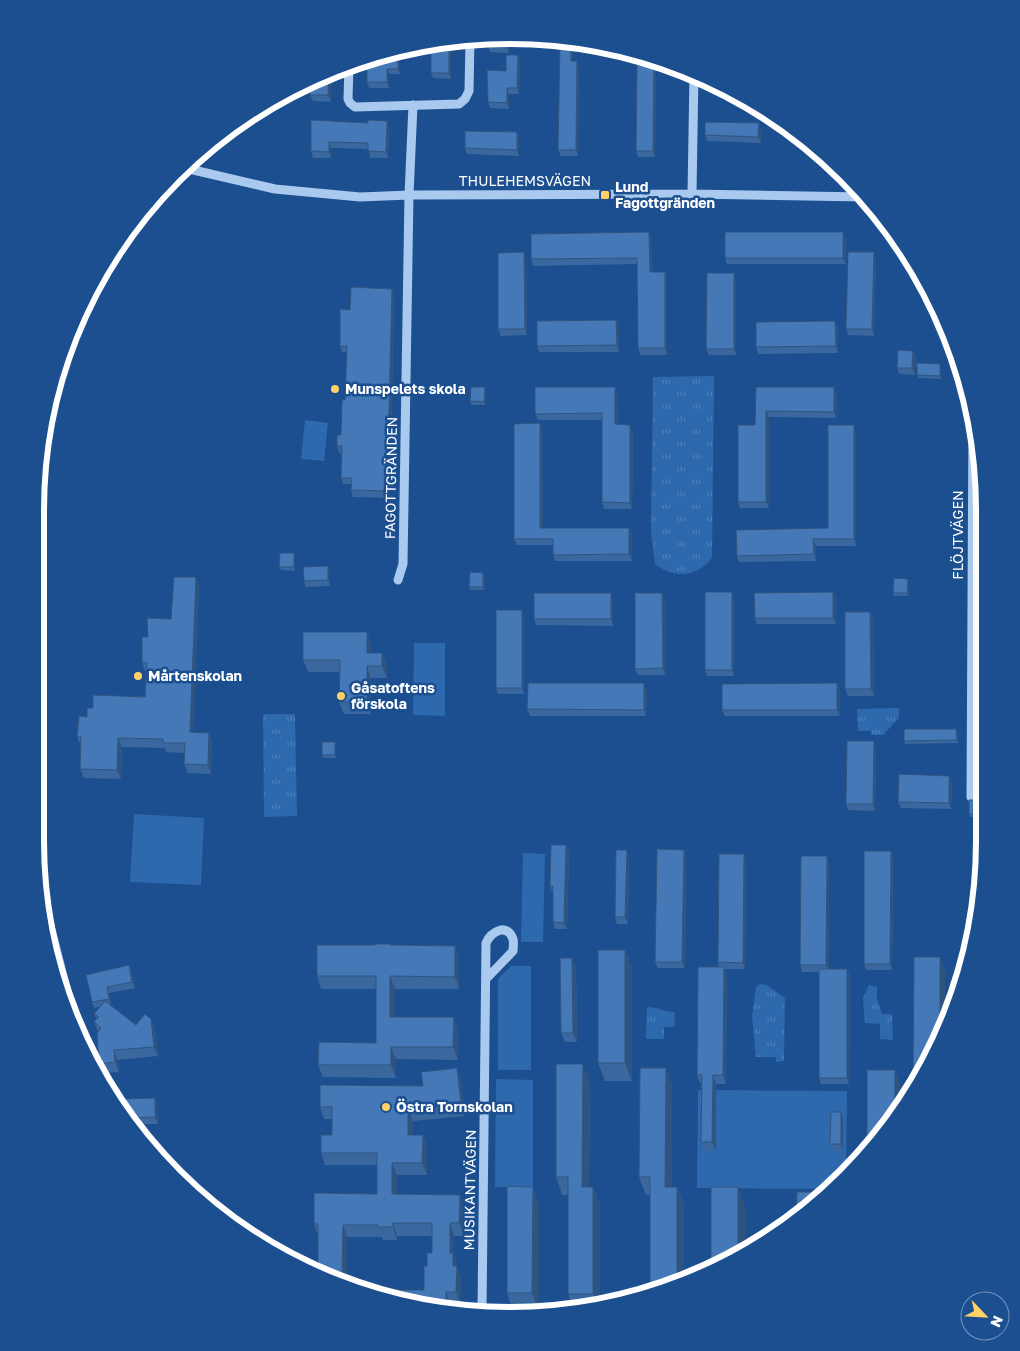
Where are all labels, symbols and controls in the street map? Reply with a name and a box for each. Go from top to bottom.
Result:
street label: THULEHEMSVÄGEN [459,172,591,189]
place label: Lund Fagottgränden [615,178,715,211]
marker: Lund Fagottgränden [599,189,611,201]
place label: Munspelets skola [345,380,466,397]
marker: Munspelets skola [329,383,341,395]
street label: FAGOTTGRÄNDEN [381,417,400,539]
street label: FLÖJTVÄGEN [949,490,966,580]
place label: Mårtenskolan [148,667,242,684]
marker: Mårtenskolan [132,670,144,682]
place label: Gåsatoftens förskola [351,679,435,712]
marker: Gåsatoftens förskola [335,690,347,702]
place label: Östra Tornskolan [396,1098,513,1115]
marker: Östra Tornskolan [380,1101,392,1113]
street label: MUSIKANTVÄGEN [460,1129,479,1251]
north arrow [960,1291,1010,1341]
text: N [987,1313,1007,1330]

